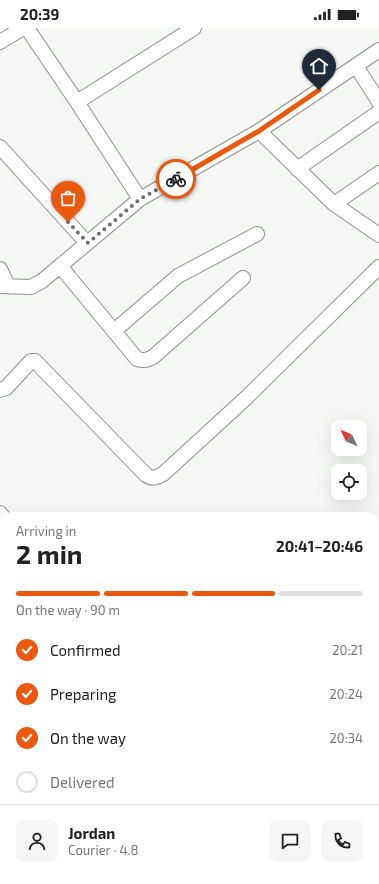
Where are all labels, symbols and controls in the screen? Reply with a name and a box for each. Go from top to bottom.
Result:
text: 20:39 [20,5,59,23]
pin [302,49,336,90]
icon: home [308,55,330,77]
courier [156,159,196,199]
icon: bike [165,168,187,190]
pin [51,181,85,222]
icon: bag [57,187,79,209]
north arrow [331,420,367,456]
map controls [331,420,367,500]
button: locate [331,464,367,500]
text: Arriving in [16,523,76,539]
text: 20:41–20:46 [276,537,363,555]
text: 2 min [16,538,82,569]
text: On the way · 90 m [16,602,120,618]
icon: check [16,639,38,661]
text: Confirmed [50,641,121,659]
text: 20:21 [332,642,363,658]
icon: check [16,683,38,705]
text: Preparing [50,685,116,703]
text: 20:24 [329,686,363,702]
icon: check [16,727,38,749]
text: On the way [50,729,126,747]
text: 20:34 [330,730,363,746]
text: Delivered [50,773,115,791]
button: person [16,820,58,862]
button: chat [269,820,311,862]
button: phone [321,820,363,862]
text: Jordan [68,824,115,842]
text: Courier · 4.8 [68,842,138,858]

